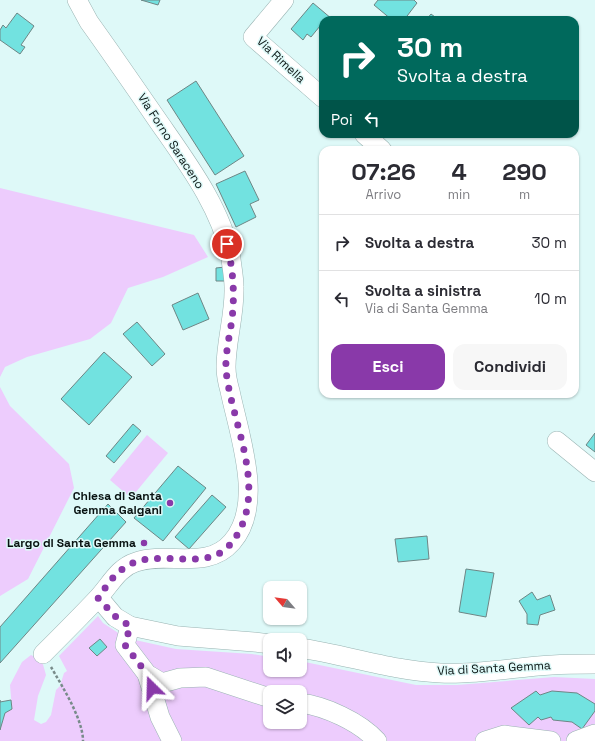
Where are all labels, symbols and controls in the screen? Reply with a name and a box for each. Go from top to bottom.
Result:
text: 30 m [397,29,463,65]
icon: right [331,32,383,84]
street label: Via Rimella [253,33,309,87]
text: Svolta a destra [397,64,528,87]
street label: Via Forno Saraceno [134,90,208,192]
icon: left [361,108,383,130]
text: Poi [331,110,353,129]
text: 07:26 [351,156,416,187]
text: 4 [451,156,467,187]
text: 290 [502,156,547,187]
text: Arrivo [365,186,401,203]
text: min [448,186,470,203]
text: m [519,186,530,203]
pin [210,227,244,261]
icon: right [331,232,353,254]
icon: arrive [216,233,238,255]
text: Svolta a destra [365,233,474,252]
text: 30 m [532,233,567,252]
text: Svolta a sinistra [365,281,481,300]
icon: left [331,288,353,310]
text: 10 m [534,289,567,308]
text: Via di Santa Gemma [365,300,488,317]
button: Esci [331,344,445,390]
button: Condividi [453,344,567,390]
place label: Chiesa di Santa Gemma Galgani [73,488,162,518]
marker: Chiesa di Santa Gemma Galgani [165,498,175,508]
place label: Largo di Santa Gemma [7,535,136,551]
marker: Largo di Santa Gemma [139,538,149,548]
north arrow [263,581,307,625]
map controls [263,581,307,729]
button: sound [263,633,307,677]
street label: Via di Santa Gemma [437,657,551,679]
position arrow [131,667,173,709]
button: layers [263,685,307,729]

